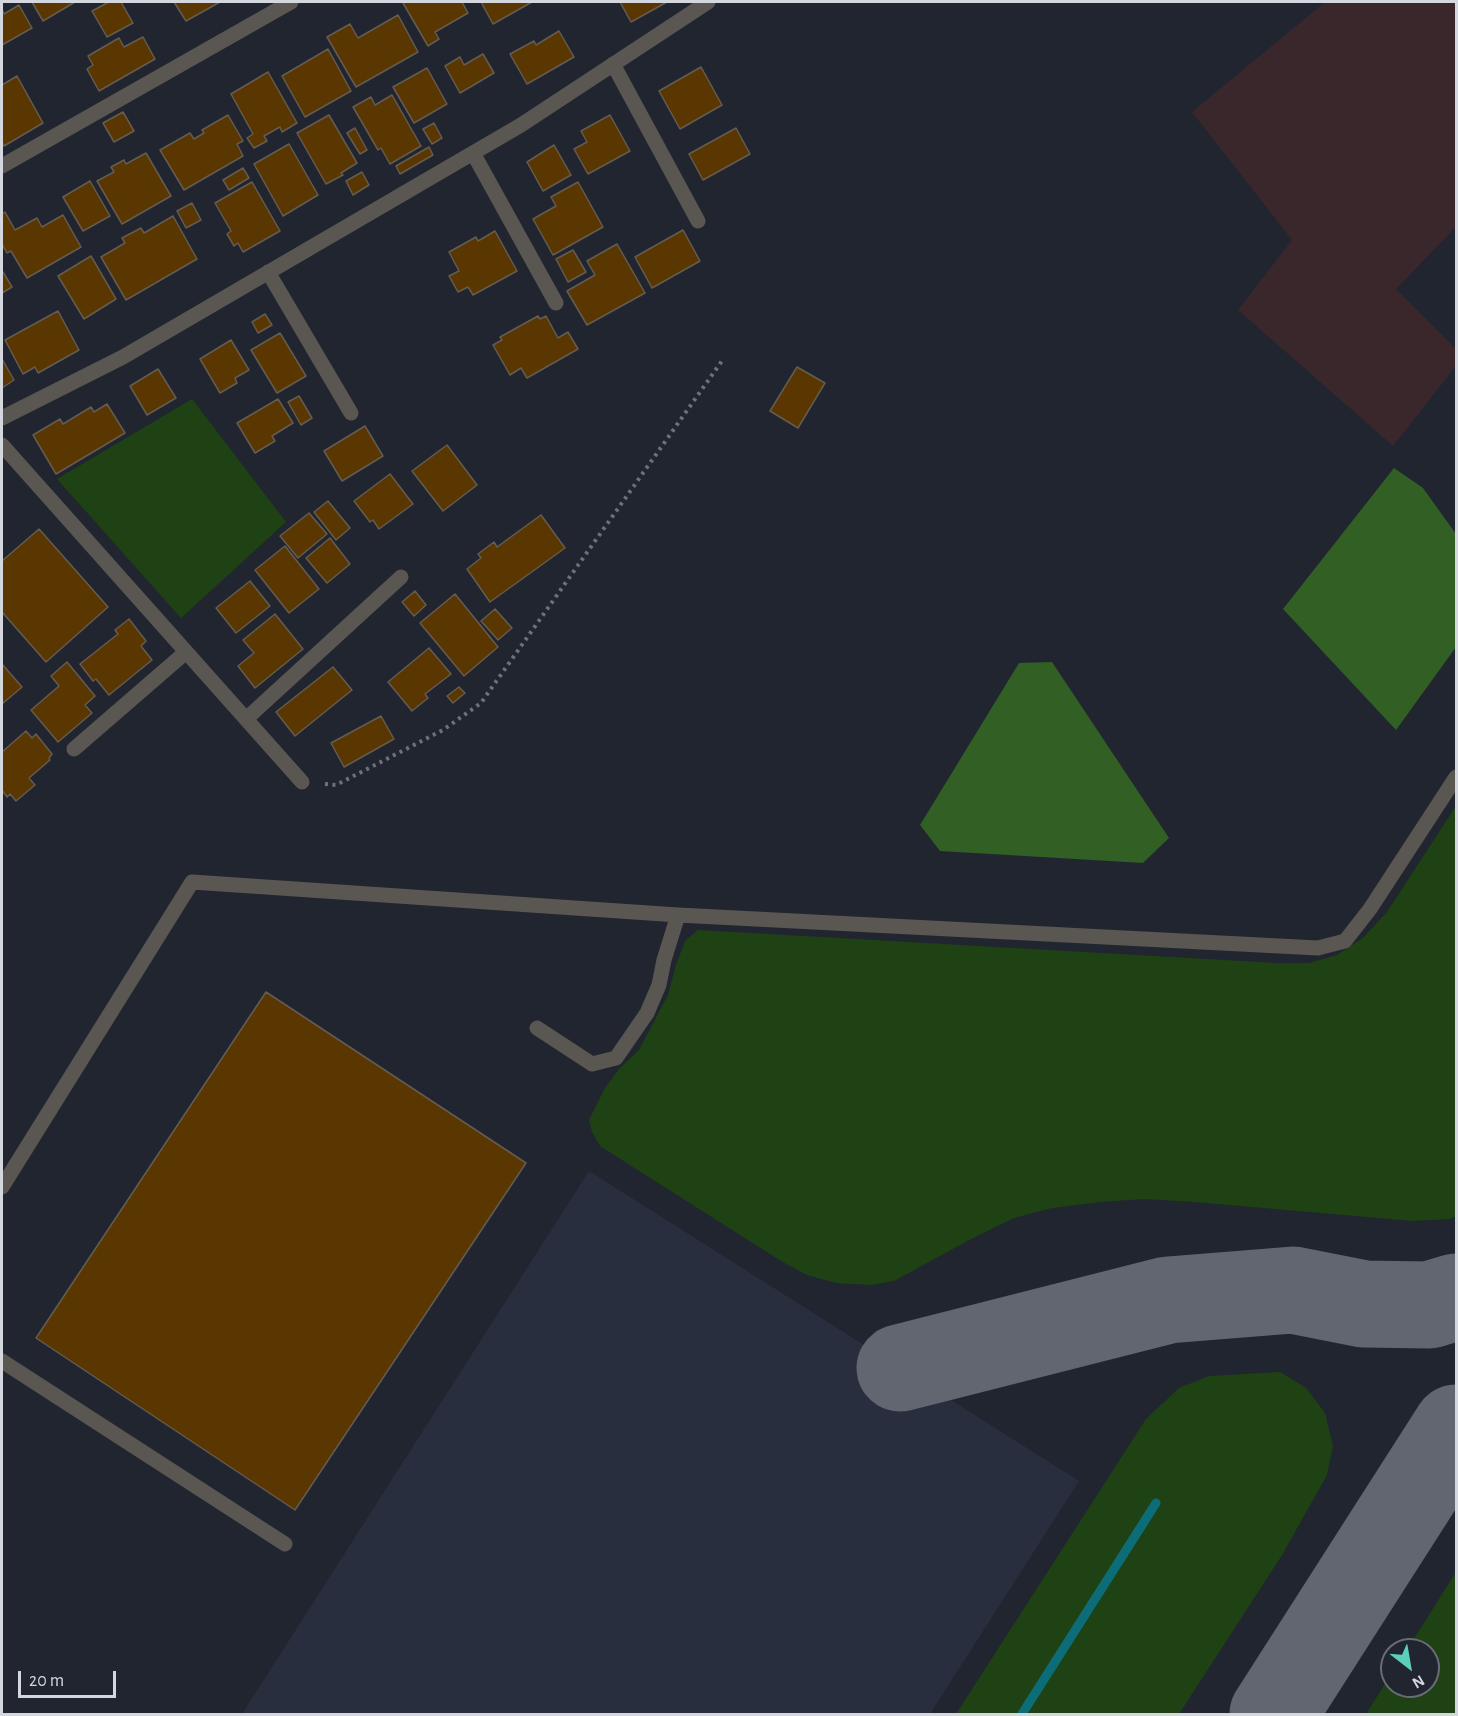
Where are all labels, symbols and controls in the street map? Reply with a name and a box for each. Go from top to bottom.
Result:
north arrow [1380,1638,1440,1698]
scale bar [21,1659,118,1697]
text: 20 m [29,1672,64,1690]
text: N [1409,1672,1427,1691]

